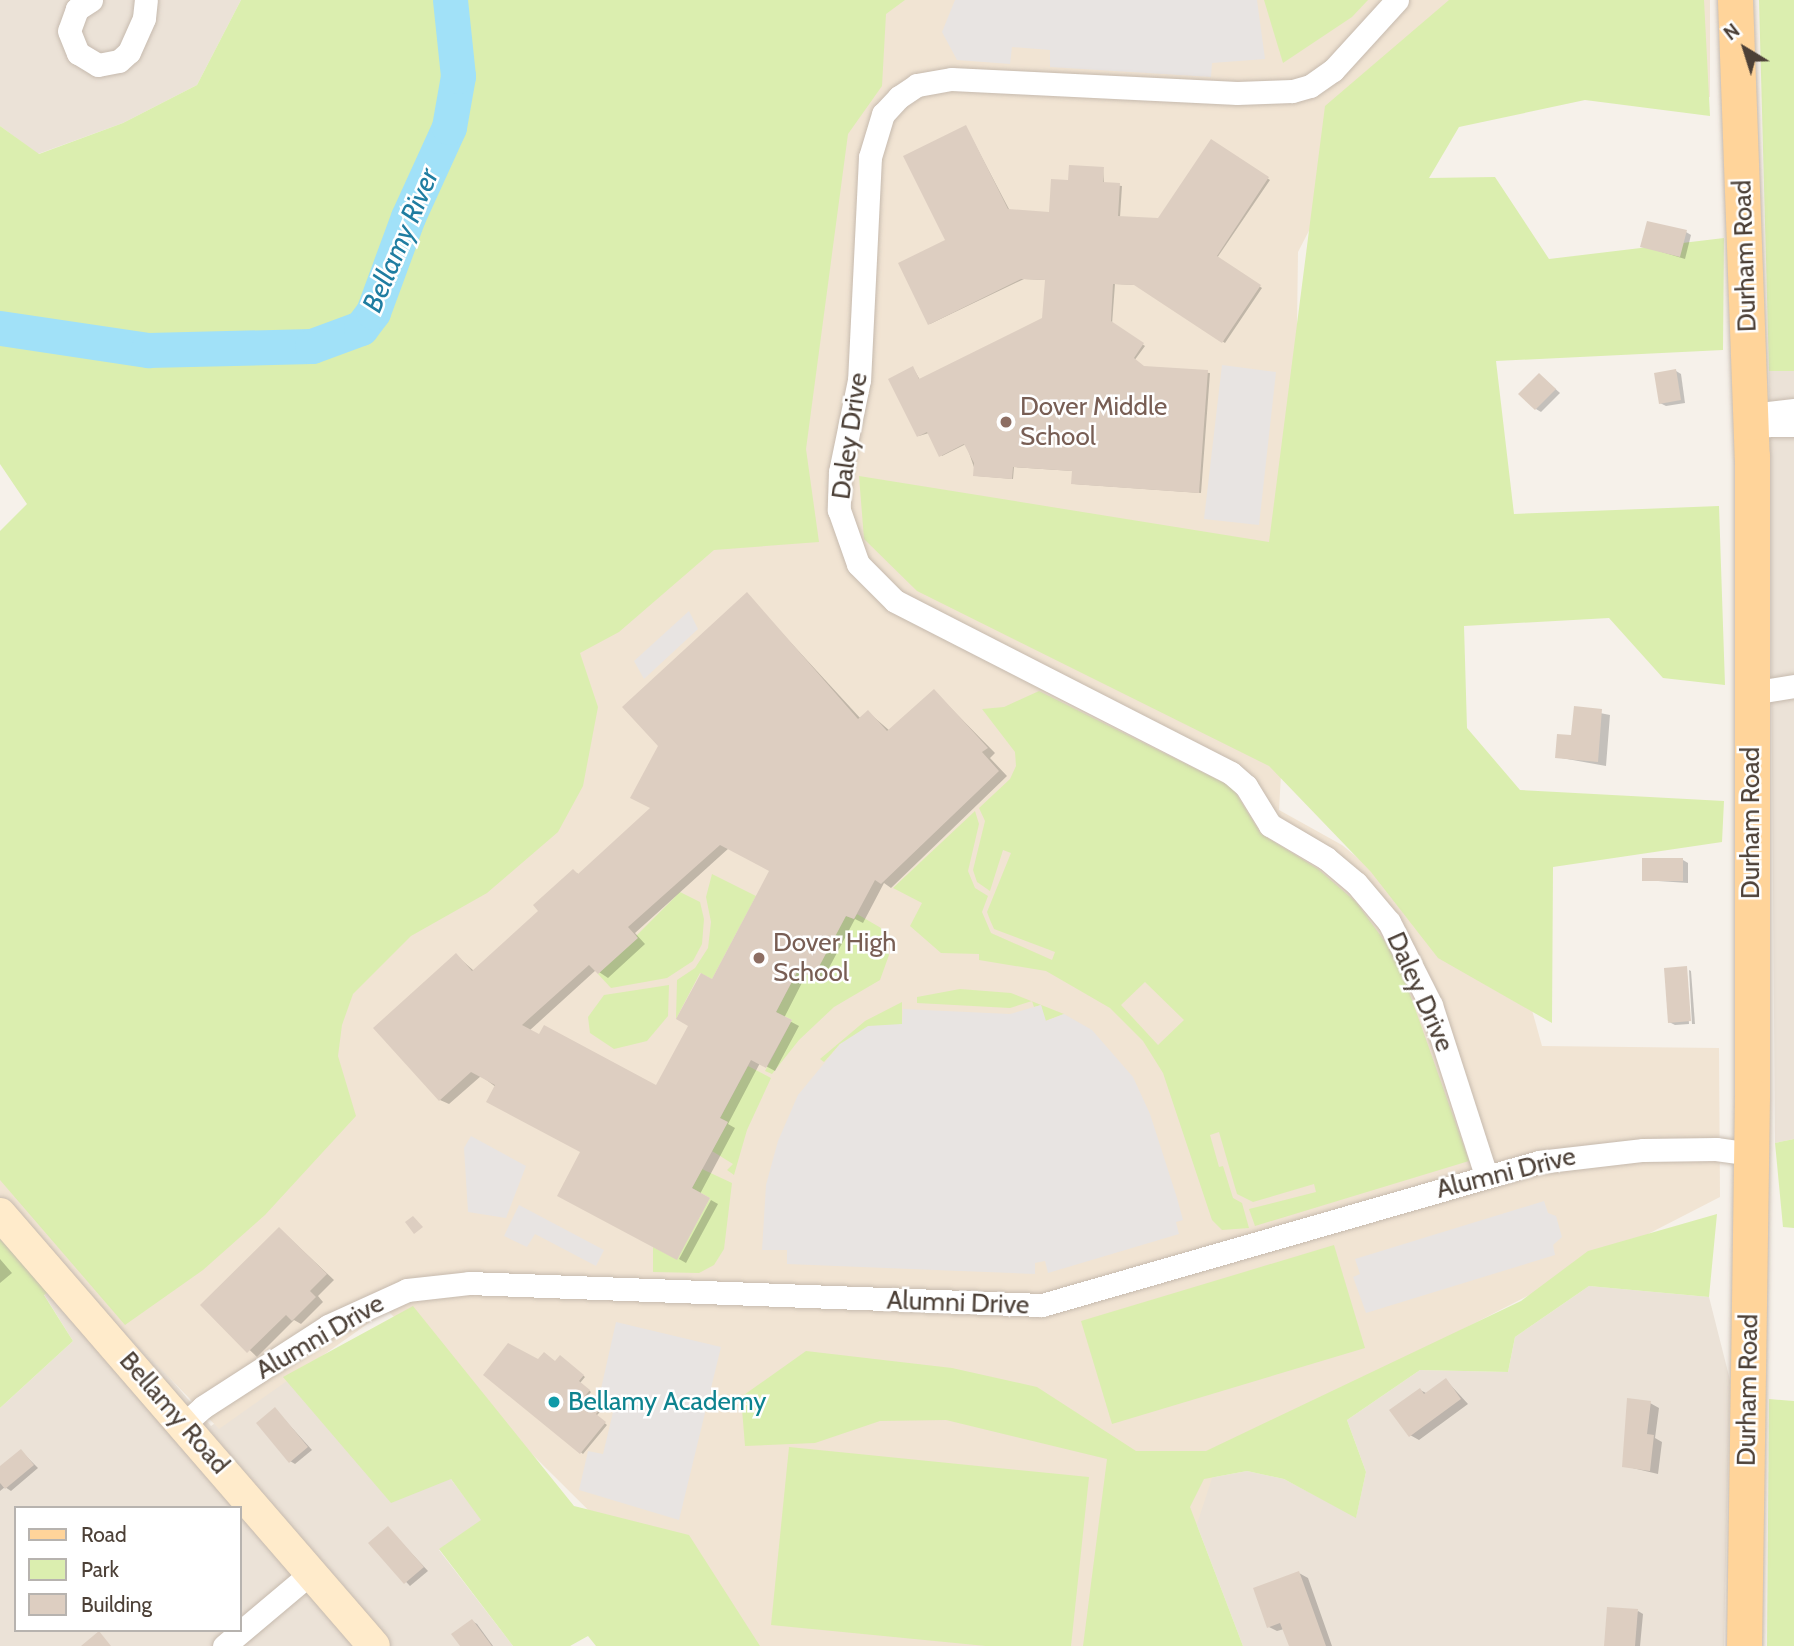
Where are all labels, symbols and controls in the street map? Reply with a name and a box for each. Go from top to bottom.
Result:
north arrow [1710,14,1780,84]
text: N [1719,19,1744,45]
water label: Bellamy River [355,163,445,317]
street label: Durham Road [1727,179,1763,333]
street label: Daley Drive [826,371,874,501]
place label: Dover Middle School [1020,391,1167,452]
marker: Dover Middle School [998,414,1014,430]
street label: Durham Road [1735,747,1767,899]
place label: Dover High School [773,927,896,988]
street label: Daley Drive [1380,927,1460,1057]
marker: Dover High School [751,950,767,966]
street label: Alumni Drive [1433,1141,1579,1205]
street label: Alumni Drive [886,1285,1030,1321]
street label: Alumni Drive [250,1288,390,1386]
street label: Durham Road [1731,1314,1765,1466]
street label: Bellamy Road [113,1346,235,1480]
place label: Bellamy Academy [568,1386,766,1418]
marker: Bellamy Academy [546,1394,562,1410]
legend [14,1506,242,1632]
text: Road [81,1522,127,1547]
text: Park [81,1557,119,1582]
text: Building [81,1592,152,1617]

